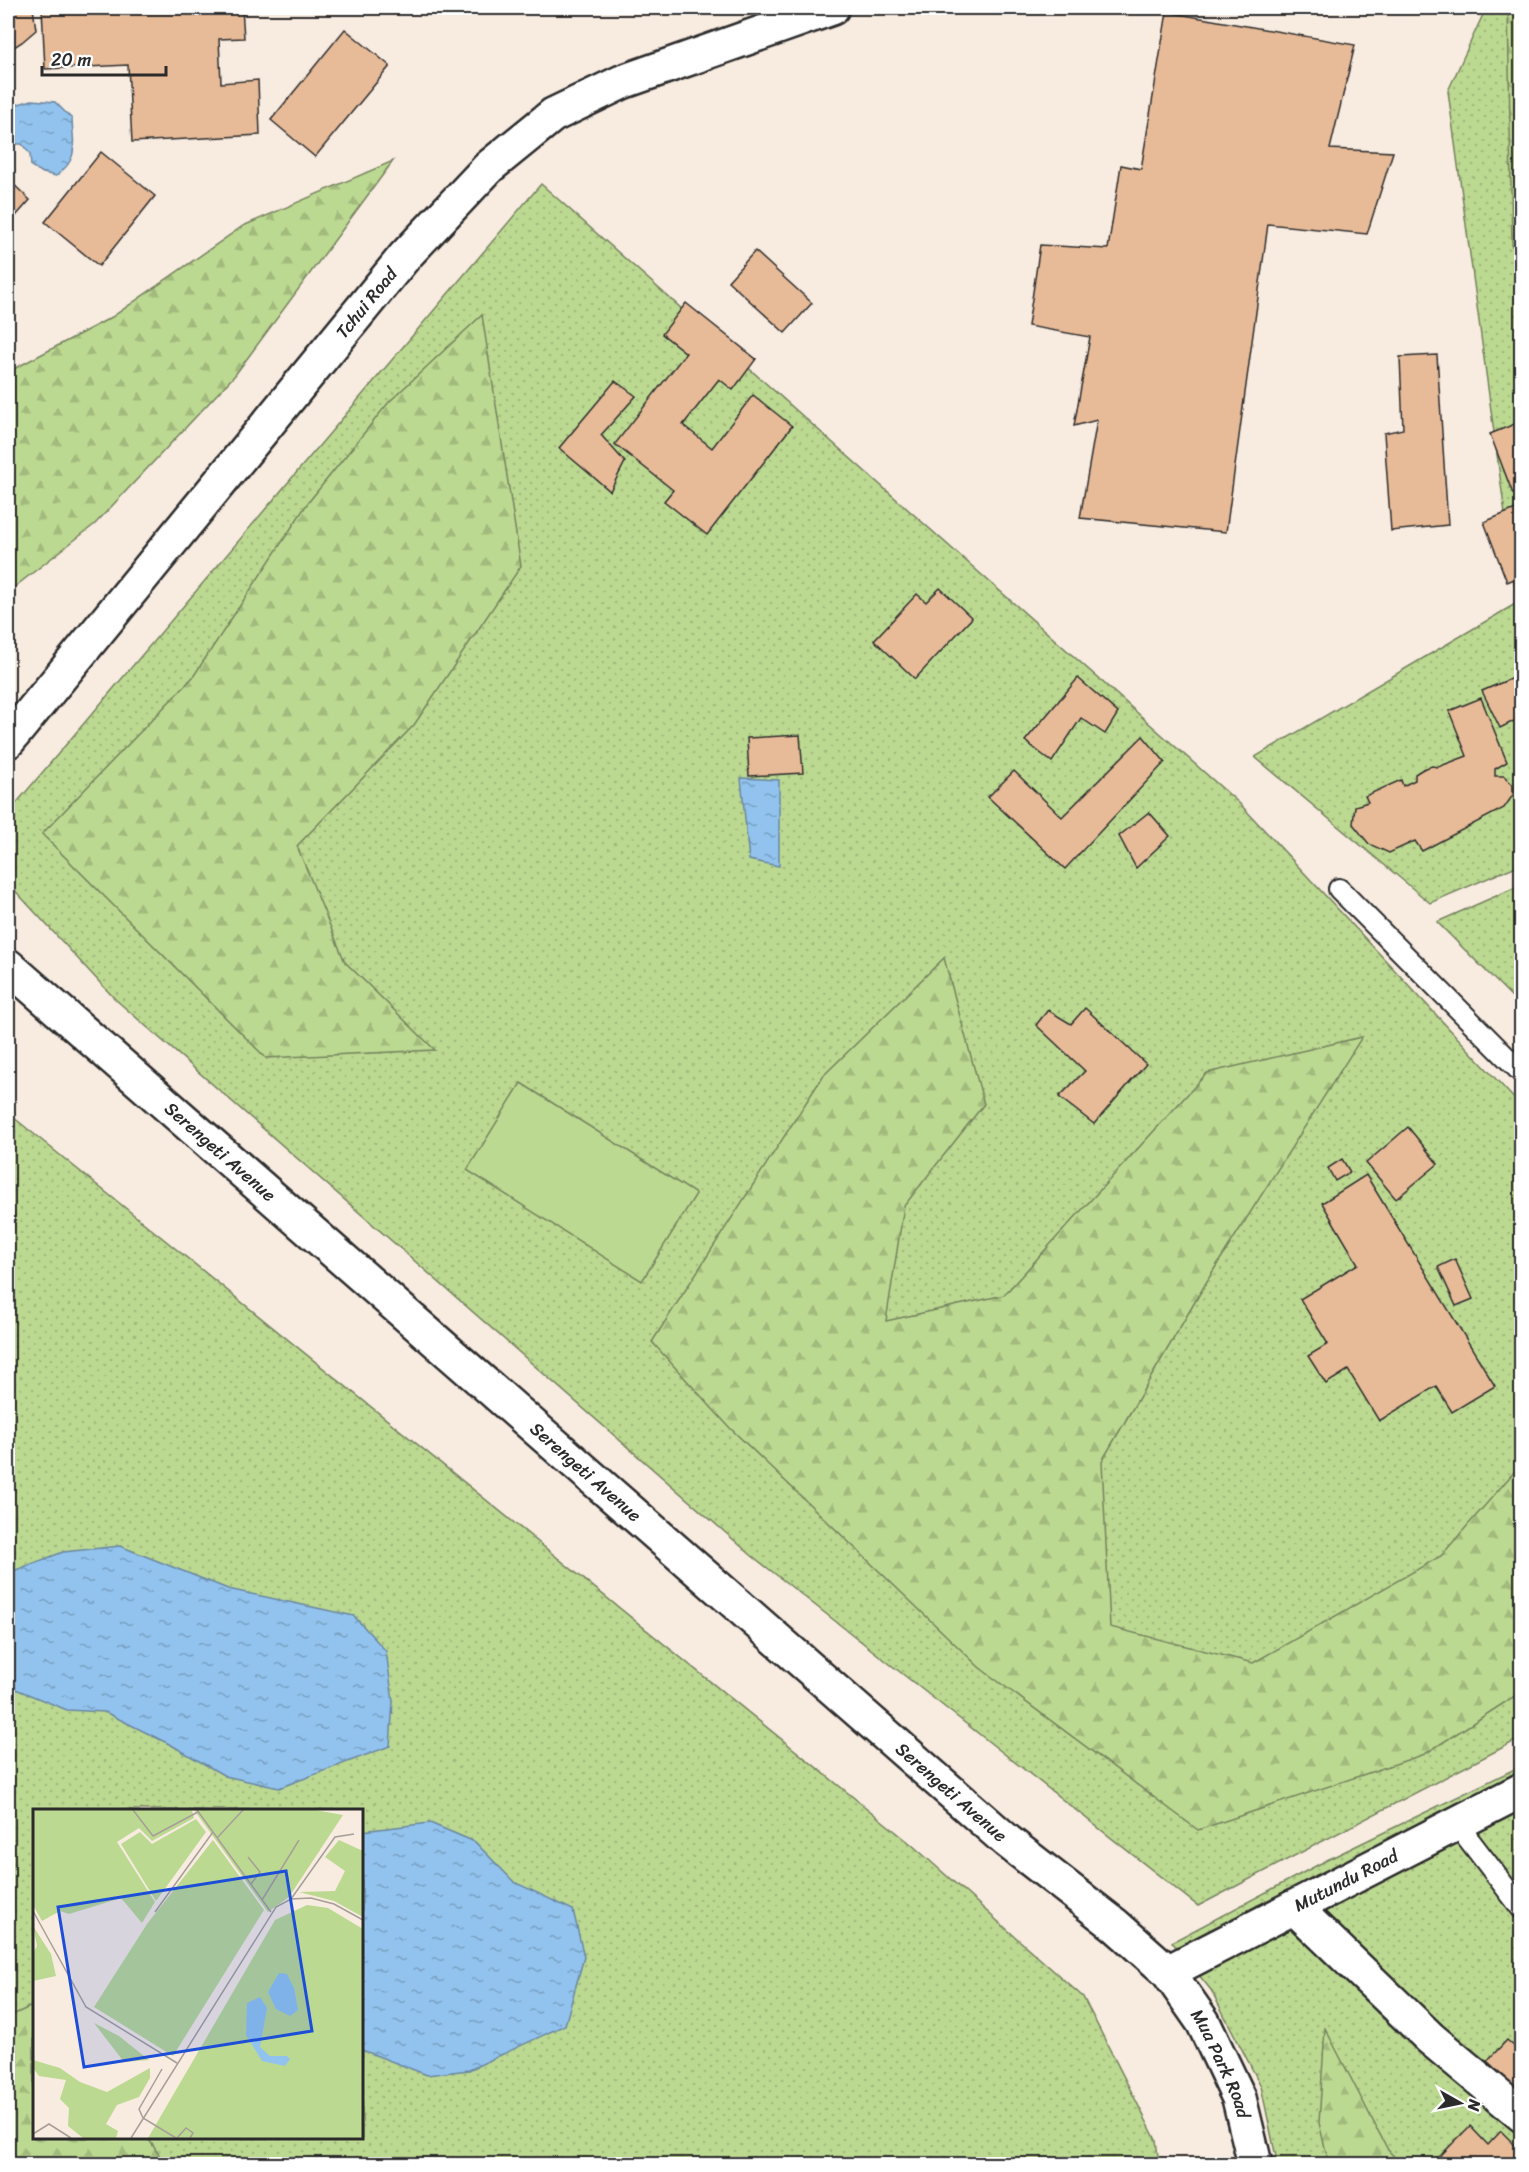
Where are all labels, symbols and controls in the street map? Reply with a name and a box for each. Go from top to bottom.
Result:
scale bar [42,39,166,77]
text: 20 m [51,44,91,76]
street label: Tchui Road [327,259,407,346]
street label: Serengeti Avenue [157,1094,283,1210]
street label: Serengeti Avenue [522,1414,649,1530]
street label: Serengeti Avenue [888,1734,1015,1851]
inset map [33,1809,363,2139]
street label: Mutundu Road [1288,1840,1405,1921]
street label: Mua Park Road [1182,2002,1260,2123]
north arrow [1430,2073,1490,2133]
text: N [1459,2097,1490,2114]

